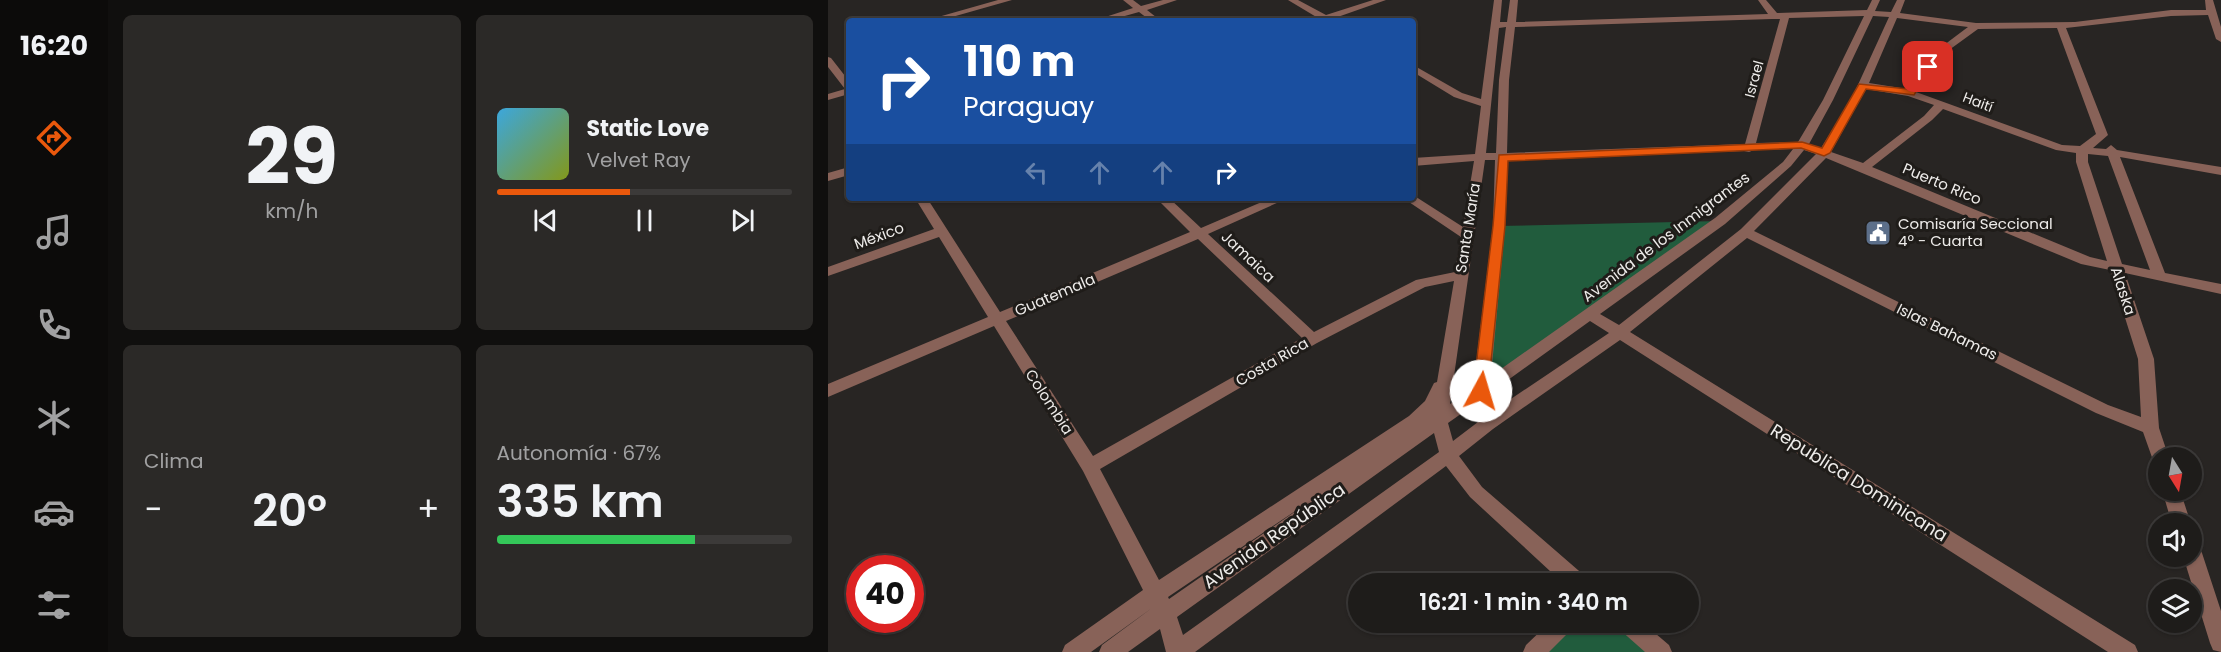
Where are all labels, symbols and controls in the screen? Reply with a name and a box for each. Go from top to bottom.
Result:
text: 16:20 [20,27,88,64]
text: 110 m [963,32,1075,91]
pin [1902,41,1953,92]
icon: right [864,42,942,120]
icon: arrive [1911,50,1944,83]
street label: Israel [1739,58,1769,100]
street label: Haití [1960,87,1997,117]
text: Paraguay [963,88,1094,125]
text: 29 [245,102,338,211]
text: Static Love [587,113,709,144]
icon: directions [33,117,75,159]
text: Velvet Ray [587,146,691,174]
icon: left [1020,156,1053,189]
icon: ahead [1083,156,1116,189]
icon: ahead [1146,156,1179,189]
icon: right [1209,156,1242,189]
street label: Puerto Rico [1900,158,1985,210]
street label: Avenida de los Inmigrantes [1578,167,1754,307]
street label: Santa María [1450,182,1485,274]
text: km/h [265,197,318,225]
icon: previous [529,204,562,237]
icon: pause [628,204,661,237]
icon: next [726,204,759,237]
icon: music [33,211,75,253]
place label: Comisaría Seccional 4º - Cuarta [1898,213,2053,251]
street label: México [851,217,907,254]
public building icon: Comisaría Seccional 4º - Cuarta [1863,218,1893,248]
street label: Jamaica [1217,226,1280,287]
street label: Alaska [2106,264,2141,318]
street label: Guatemala [1011,268,1098,321]
street label: Islas Bahamas [1893,298,2001,365]
icon: phone [33,304,75,346]
street label: Costa Rica [1232,332,1312,391]
position arrow [1449,359,1513,423]
street label: Colombia [1020,365,1078,438]
icon: climate [33,397,75,439]
street label: Republica Dominicana [1766,418,1953,547]
text: Autonomía · 67% [497,439,661,467]
text: Clima [144,447,203,475]
north arrow [2148,447,2202,501]
map controls [2148,447,2202,633]
text: 335 km [497,470,664,533]
street label: Avenida República [1198,477,1350,594]
text: 20° [252,479,327,542]
text: − [144,486,162,533]
text: + [417,486,440,533]
icon: car [33,491,75,533]
button: sound [2148,513,2202,567]
speed limit sign: 40 [846,555,924,633]
button: layers [2148,579,2202,633]
icon: filters [33,584,75,626]
text: 16:21 · 1 min · 340 m [1419,587,1628,618]

